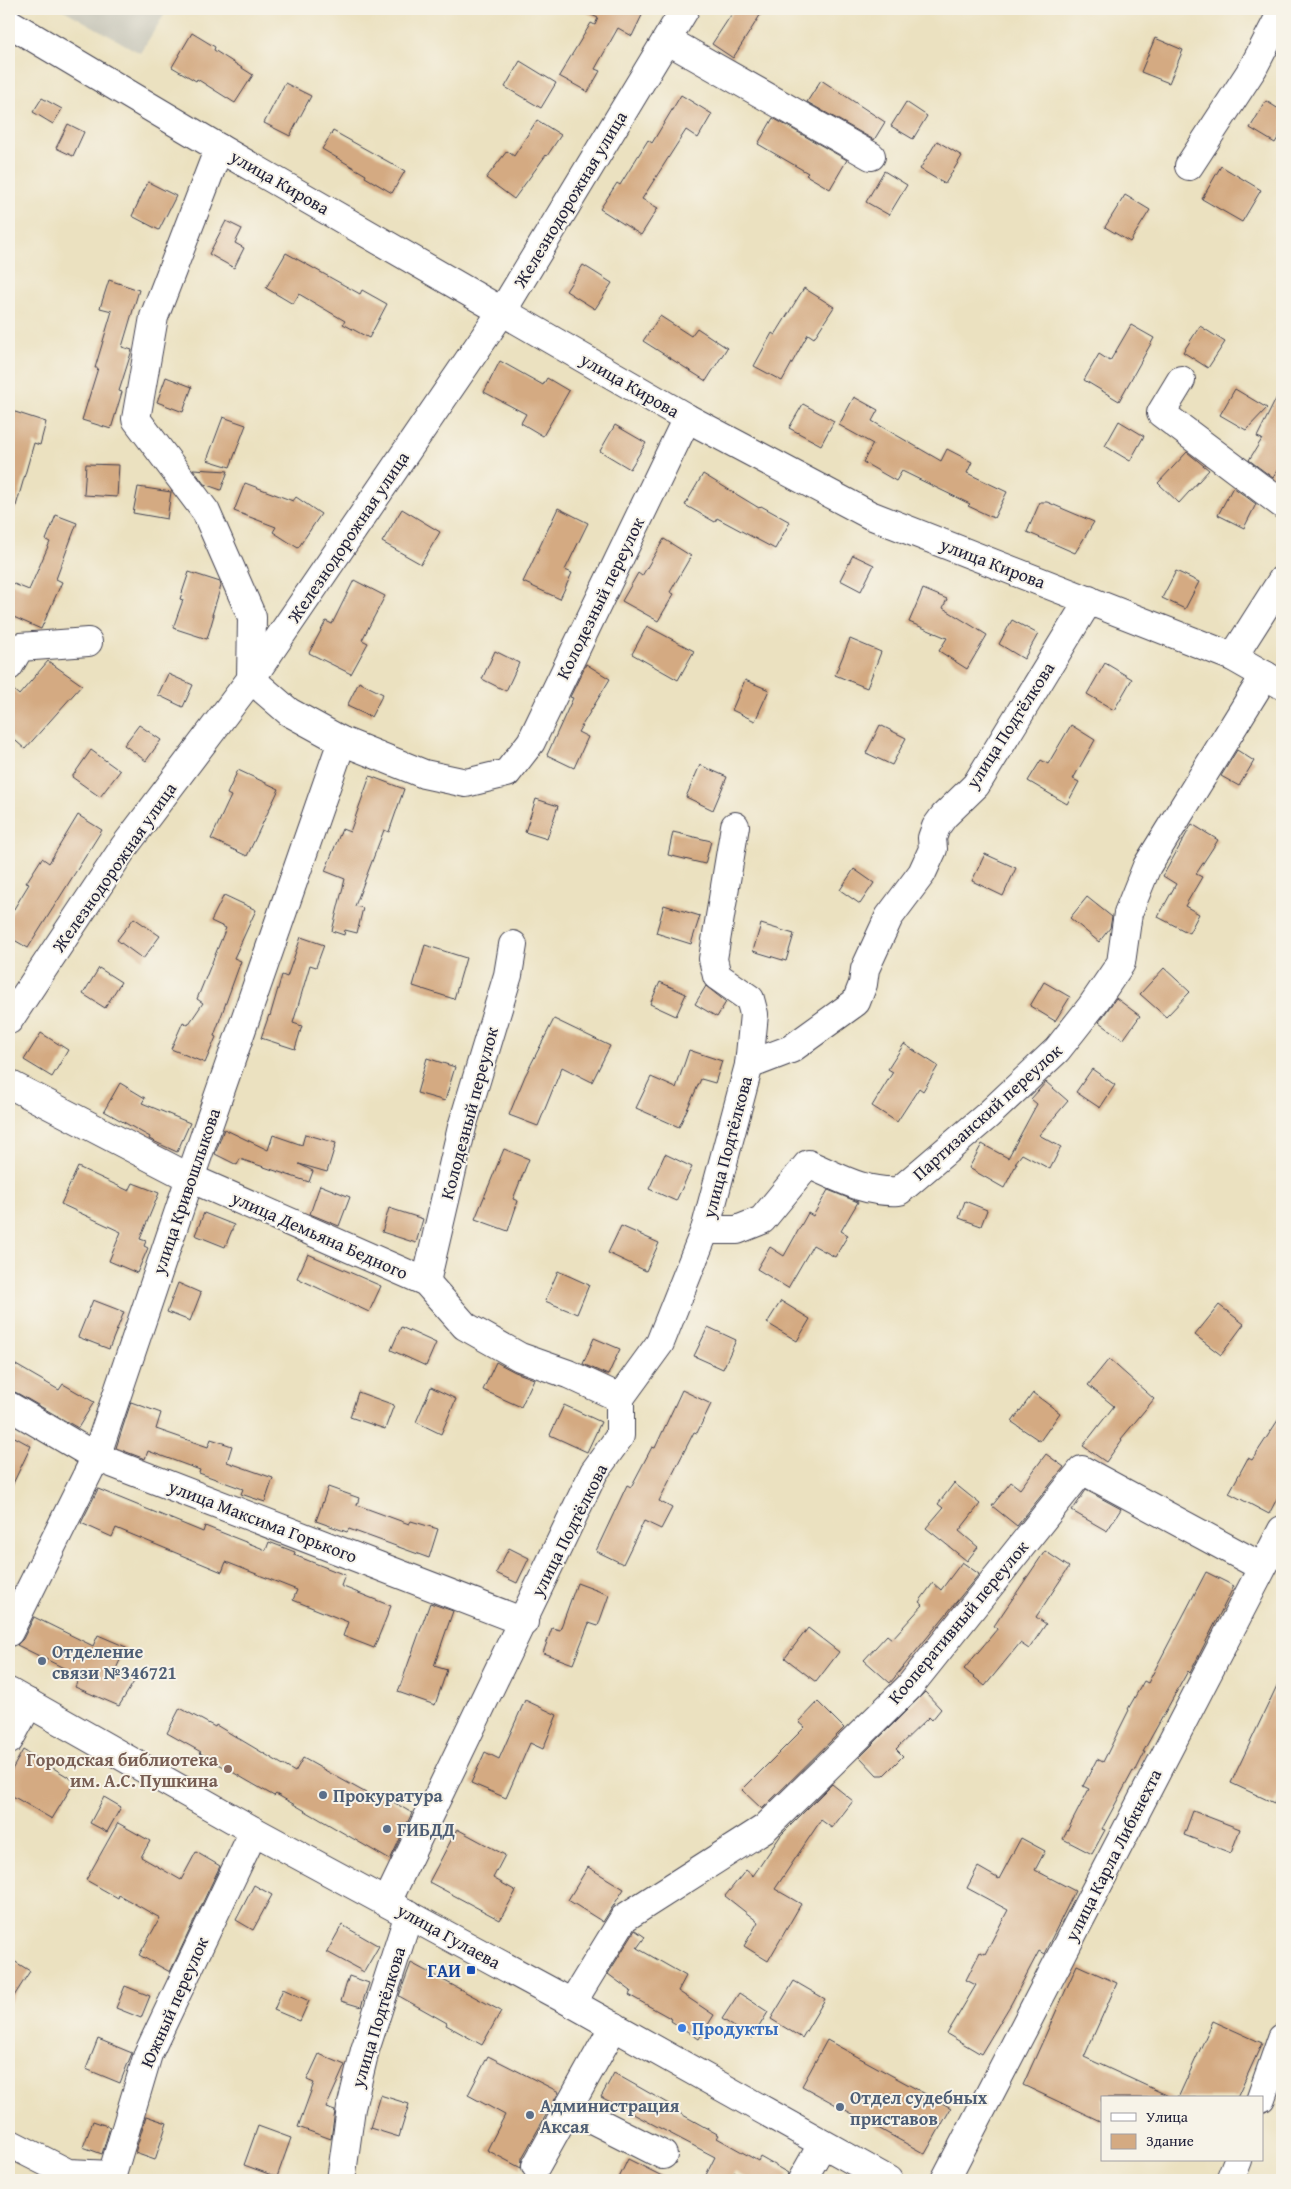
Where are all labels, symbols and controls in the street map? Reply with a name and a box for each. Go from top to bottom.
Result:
street label: Железнодорожная улица [506,105,634,293]
street label: улица Кирова [225,142,335,222]
street label: улица Кирова [575,345,685,425]
street label: Железнодорожная улица [280,445,416,629]
street label: Колодезный переулок [549,512,651,684]
street label: улица Кирова [936,530,1050,596]
street label: улица Подтёлкова [958,656,1061,794]
street label: Железнодорожная улица [44,776,183,958]
street label: Колодезный переулок [433,1023,505,1202]
street label: Партизанский переулок [906,1037,1068,1187]
street label: улица Подтёлкова [695,1073,759,1222]
street label: улица Кривошлыкова [145,1104,227,1279]
street label: улица Демьяна Бедного [226,1183,413,1286]
street label: улица Подтёлкова [523,1458,614,1602]
street label: улица Максима Горького [164,1472,361,1569]
street label: Кооперативный переулок [881,1534,1035,1710]
place label: Отделение связи №346721 [52,1638,177,1686]
marker: Отделение связи №346721 [36,1655,48,1667]
place label: Городская библиотека им. А.С. Пушкина [27,1746,219,1794]
marker: Городская библиотека им. А.С. Пушкина [222,1763,234,1775]
street label: улица Карла Либкнехта [1057,1764,1168,1947]
place label: Прокуратура [333,1782,444,1809]
marker: Прокуратура [317,1789,329,1801]
place label: ГИБДД [397,1816,456,1843]
marker: ГИБДД [381,1823,393,1835]
street label: улица Гулаева [391,1896,506,1976]
street label: Южный переулок [133,1932,215,2072]
street label: улица Подтёлкова [343,1943,412,2092]
place label: ГАИ [428,1957,461,1984]
marker: ГАИ [465,1964,477,1976]
place label: Продукты [692,2015,778,2042]
marker: Продукты [676,2022,688,2034]
place label: Отдел судебных приставов [850,2084,988,2132]
place label: Администрация Аксая [540,2092,680,2140]
legend [1101,2096,1264,2162]
marker: Отдел судебных приставов [834,2101,846,2113]
text: Улица [1146,2106,1189,2127]
marker: Администрация Аксая [524,2109,536,2121]
text: Здание [1146,2130,1194,2151]

